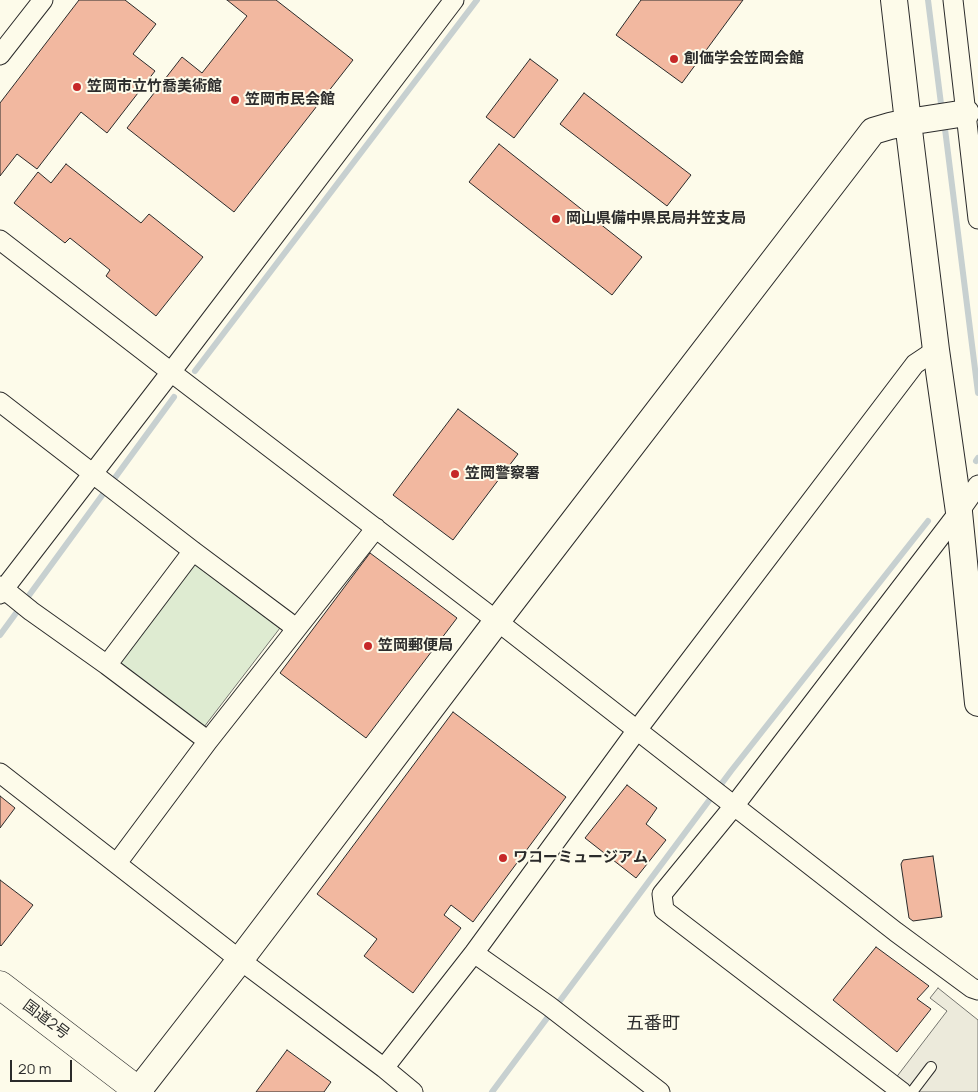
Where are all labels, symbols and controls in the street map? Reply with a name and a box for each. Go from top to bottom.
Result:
place label: 創価学会笠岡会館 [684,50,804,68]
marker: 創価学会笠岡会館 [668,53,680,65]
place label: 笠岡市立竹喬美術館 [87,78,222,96]
marker: 笠岡市立竹喬美術館 [71,81,83,93]
place label: 笠岡市民会館 [245,91,335,109]
marker: 笠岡市民会館 [229,94,241,106]
place label: 岡山県備中県民局井笠支局 [566,210,746,228]
marker: 岡山県備中県民局井笠支局 [550,213,562,225]
place label: 笠岡警察署 [465,465,540,483]
marker: 笠岡警察署 [449,468,461,480]
place label: 笠岡郵便局 [378,637,453,655]
marker: 笠岡郵便局 [362,640,374,652]
place label: ワコーミュージアム [513,849,648,867]
marker: ワコーミュージアム [497,852,509,864]
street label: 国道2号 [19,997,73,1043]
district label: 五番町 [626,1013,680,1035]
scale bar [12,1050,75,1082]
text: 20 m [18,1058,51,1079]

